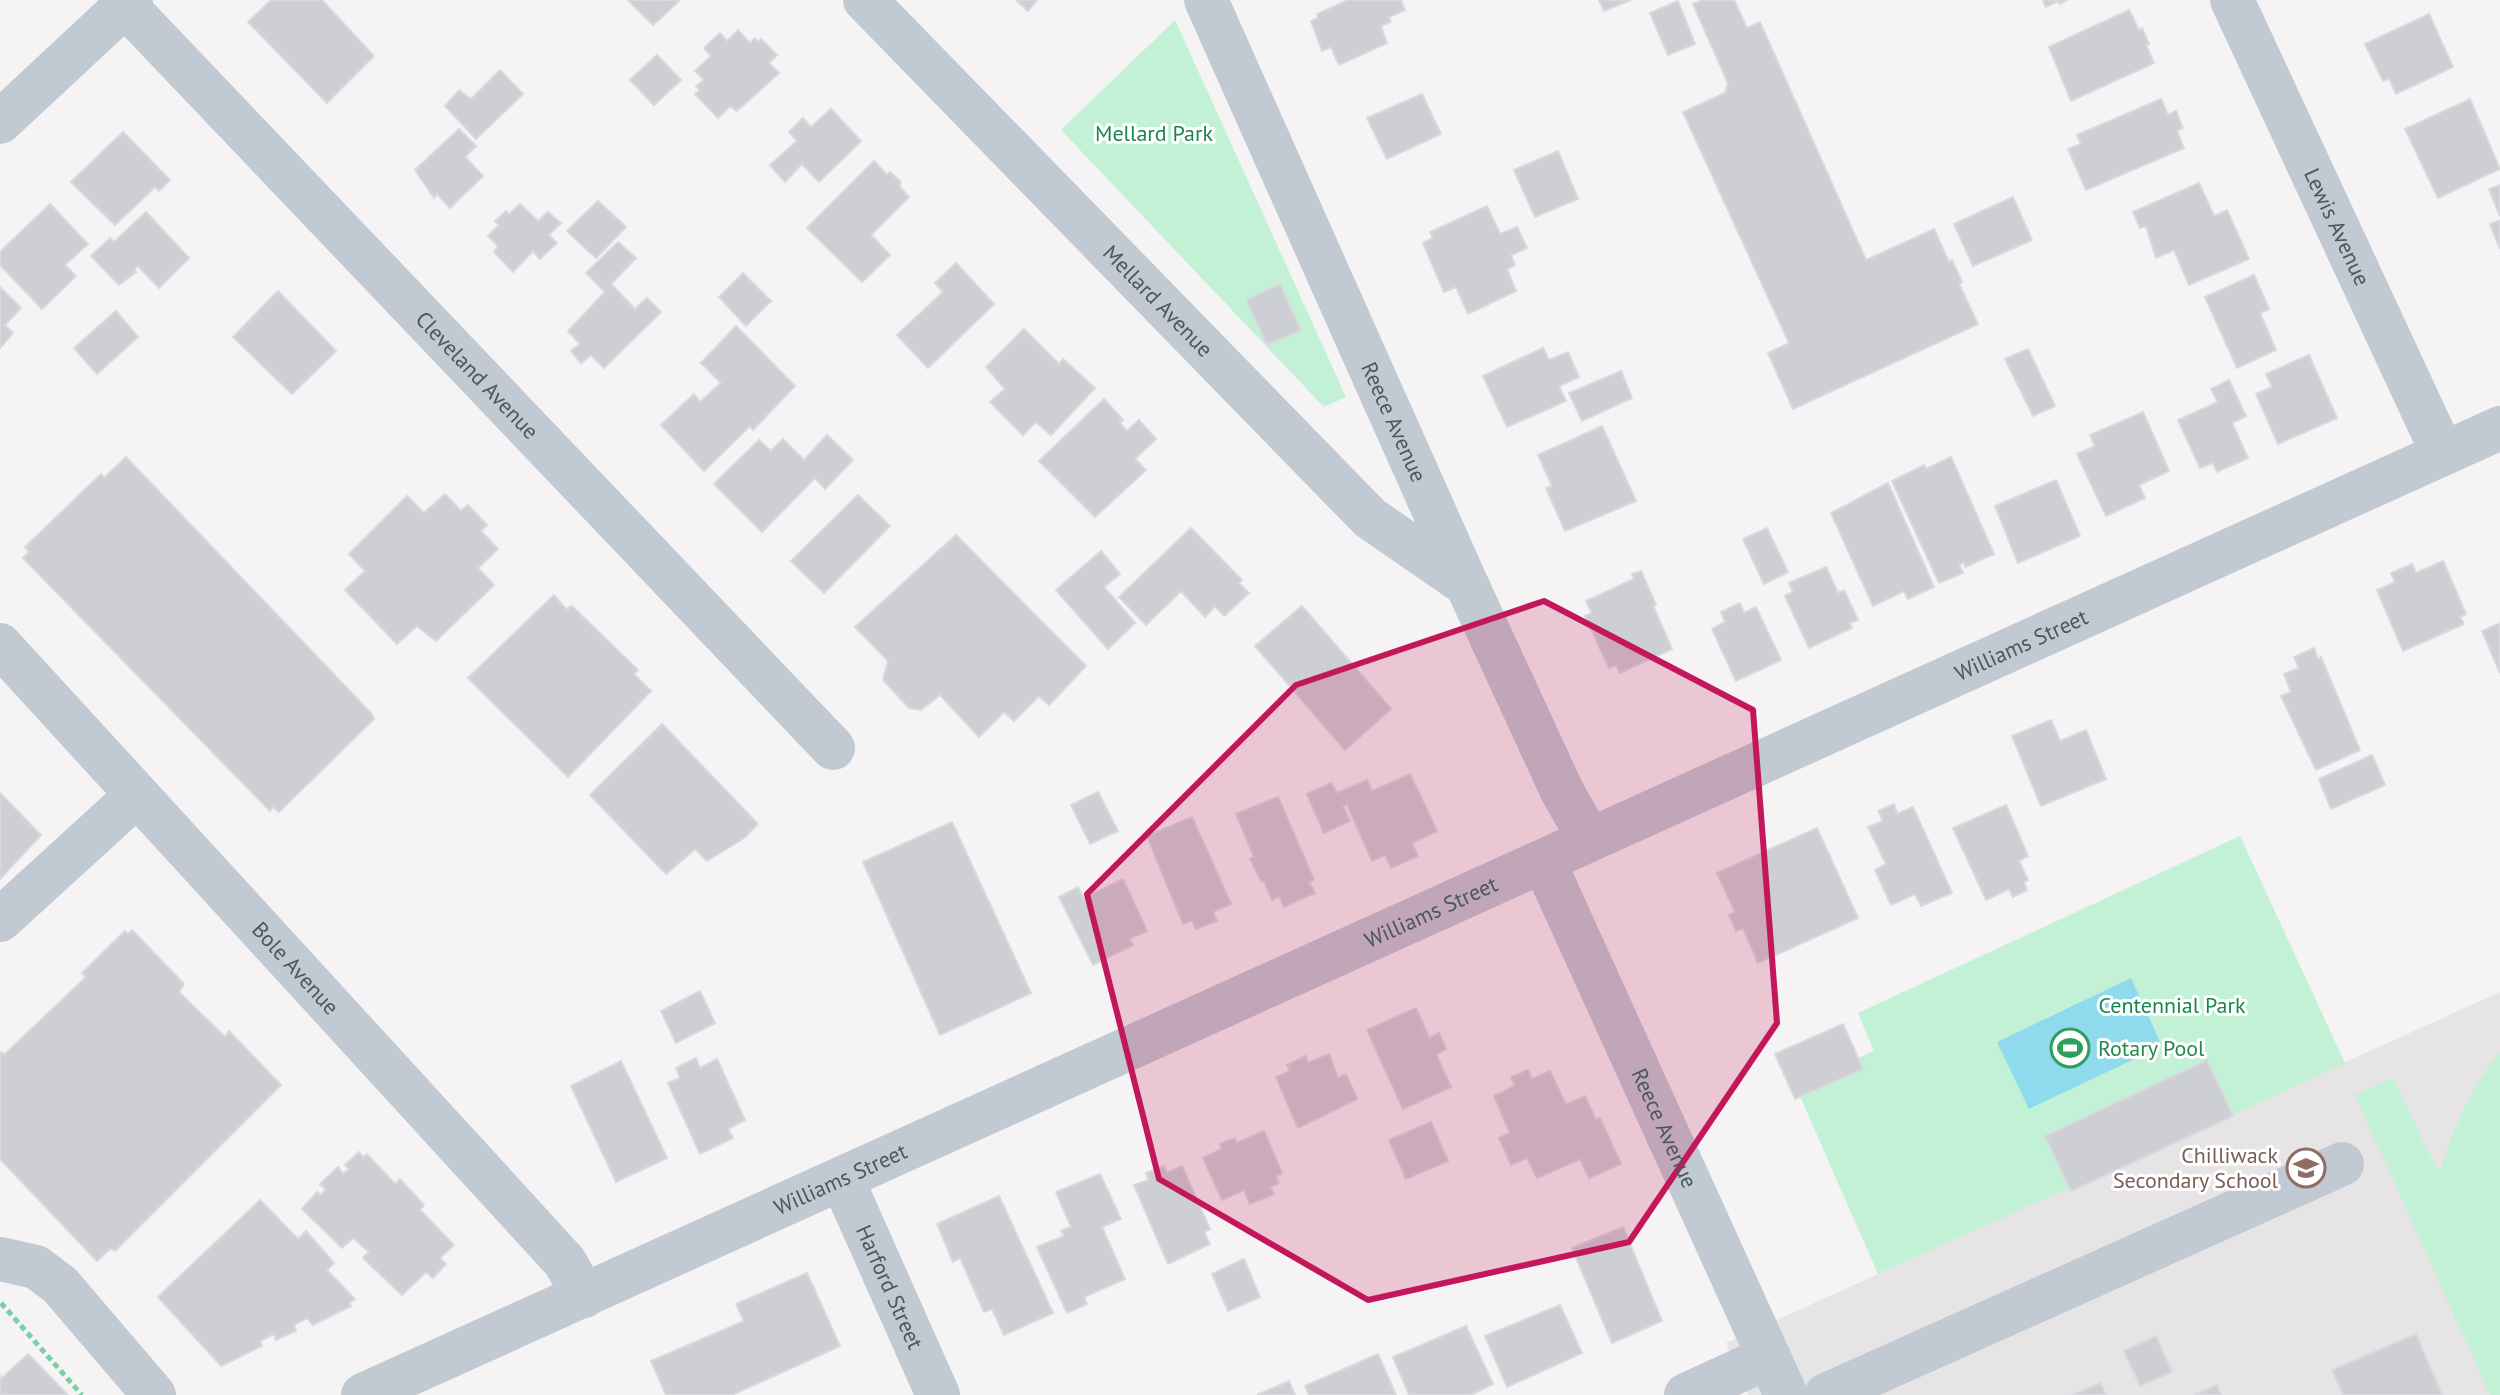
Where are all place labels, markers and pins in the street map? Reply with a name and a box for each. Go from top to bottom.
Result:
sports icon: Rotary Pool [2049,1027,2091,1069]
place label: Rotary Pool [2098,1034,2205,1062]
place label: Chilliwack Secondary School [2113,1141,2279,1194]
school or university icon: Chilliwack Secondary School [2285,1147,2327,1189]

